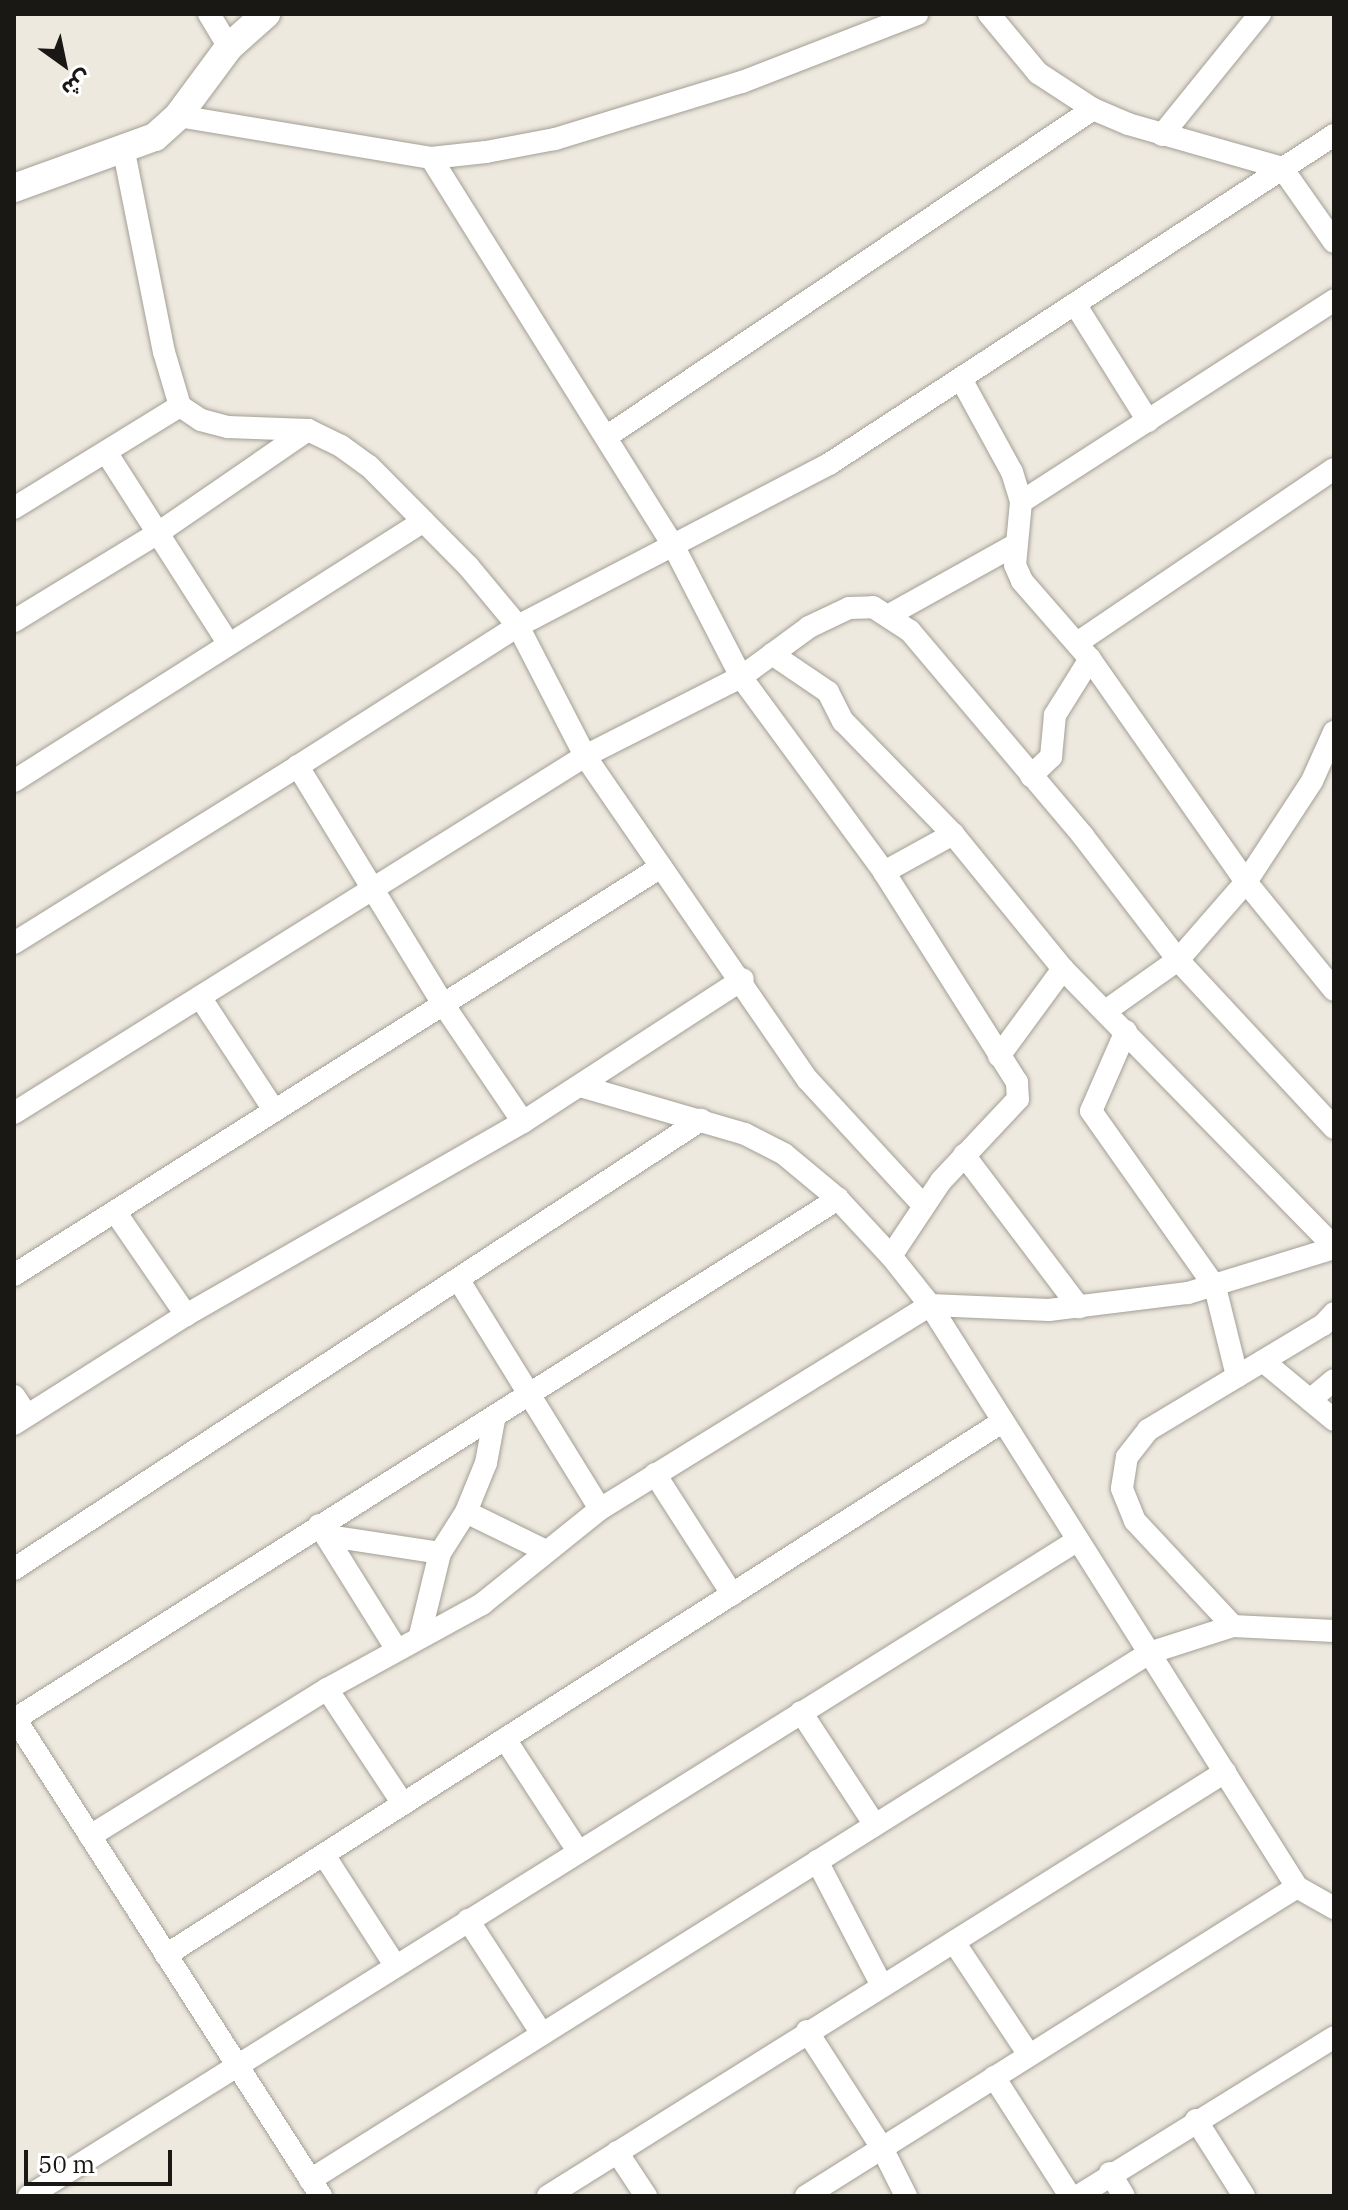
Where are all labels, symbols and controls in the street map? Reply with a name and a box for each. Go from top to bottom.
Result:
north arrow [24,24,104,104]
text: ش [57,64,98,105]
scale bar [28,2134,176,2184]
text: 50 m [38,2148,95,2180]

